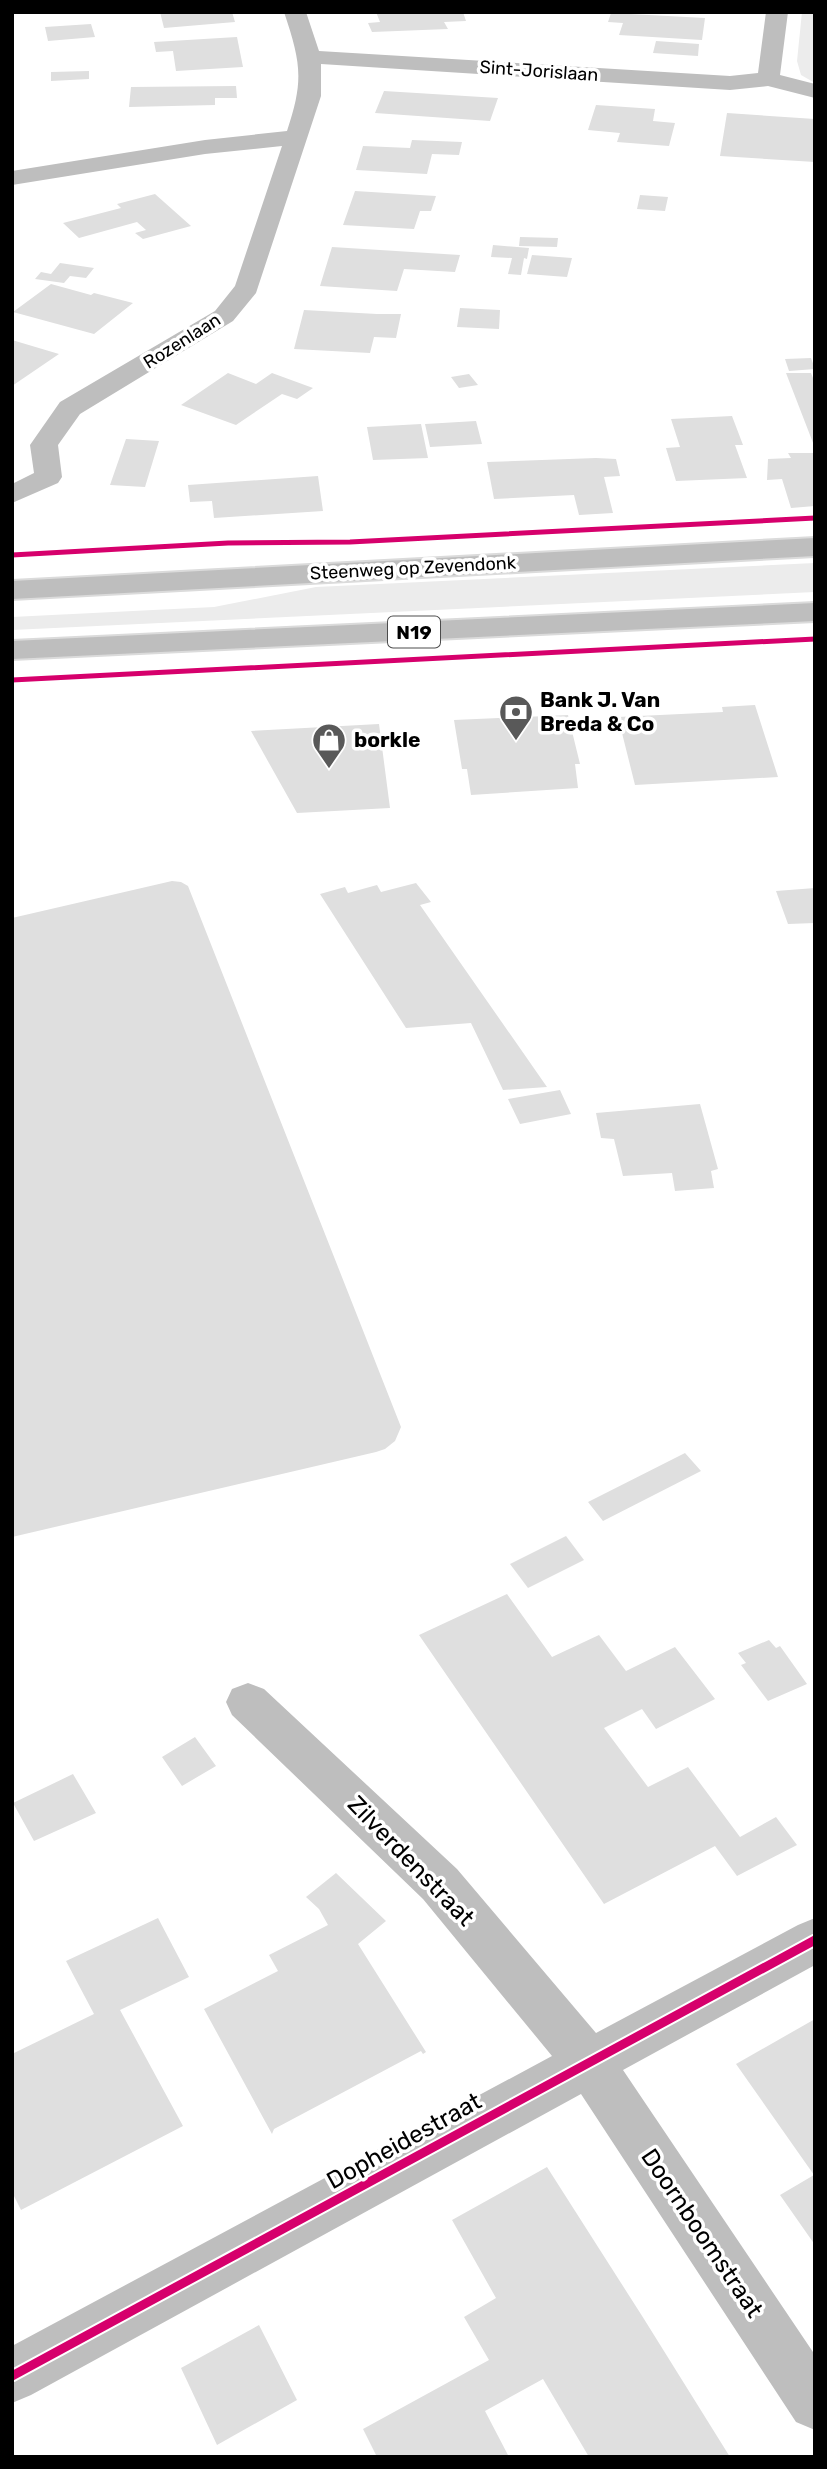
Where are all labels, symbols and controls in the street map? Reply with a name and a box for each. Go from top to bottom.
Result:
street label: Sint-Jorislaan [479,56,599,86]
street label: Rozenlaan [139,309,225,373]
street label: Steenweg op Zevendonk [309,552,517,584]
road number: N19 [388,617,440,648]
place label: Bank J. Van Breda & Co [540,687,660,736]
bank icon: Bank J. Van Breda & Co [497,693,535,742]
shop icon: borkle [310,721,348,770]
place label: borkle [354,727,420,752]
street label: Zilverdenstraat [342,1790,480,1932]
street label: Dopheidestraat [322,2087,486,2195]
street label: Doornboomstraat [635,2143,769,2323]

